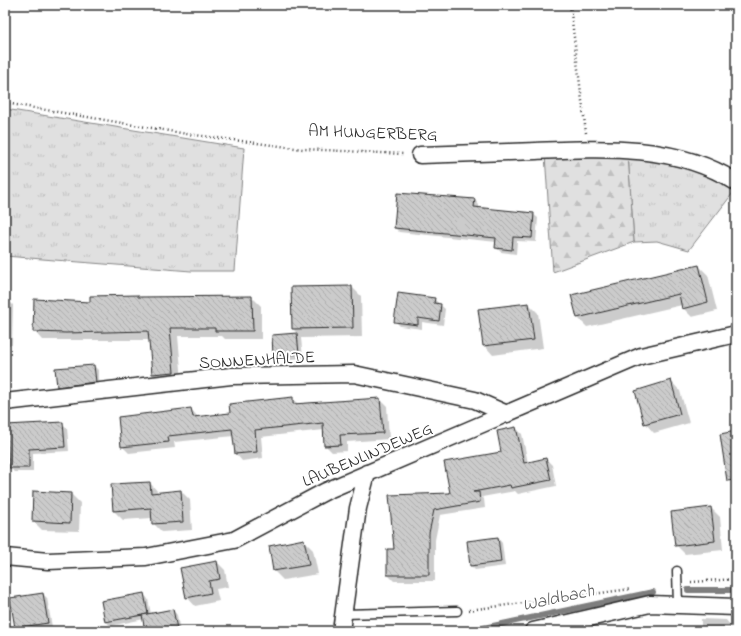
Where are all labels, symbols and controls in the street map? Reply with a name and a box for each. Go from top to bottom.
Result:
street label: AM HUNGERBERG [308,119,438,148]
street label: SONNENHALDE [198,345,316,376]
street label: LAUBENLINDEWEG [299,417,437,494]
water label: Waldbach [520,579,597,619]

